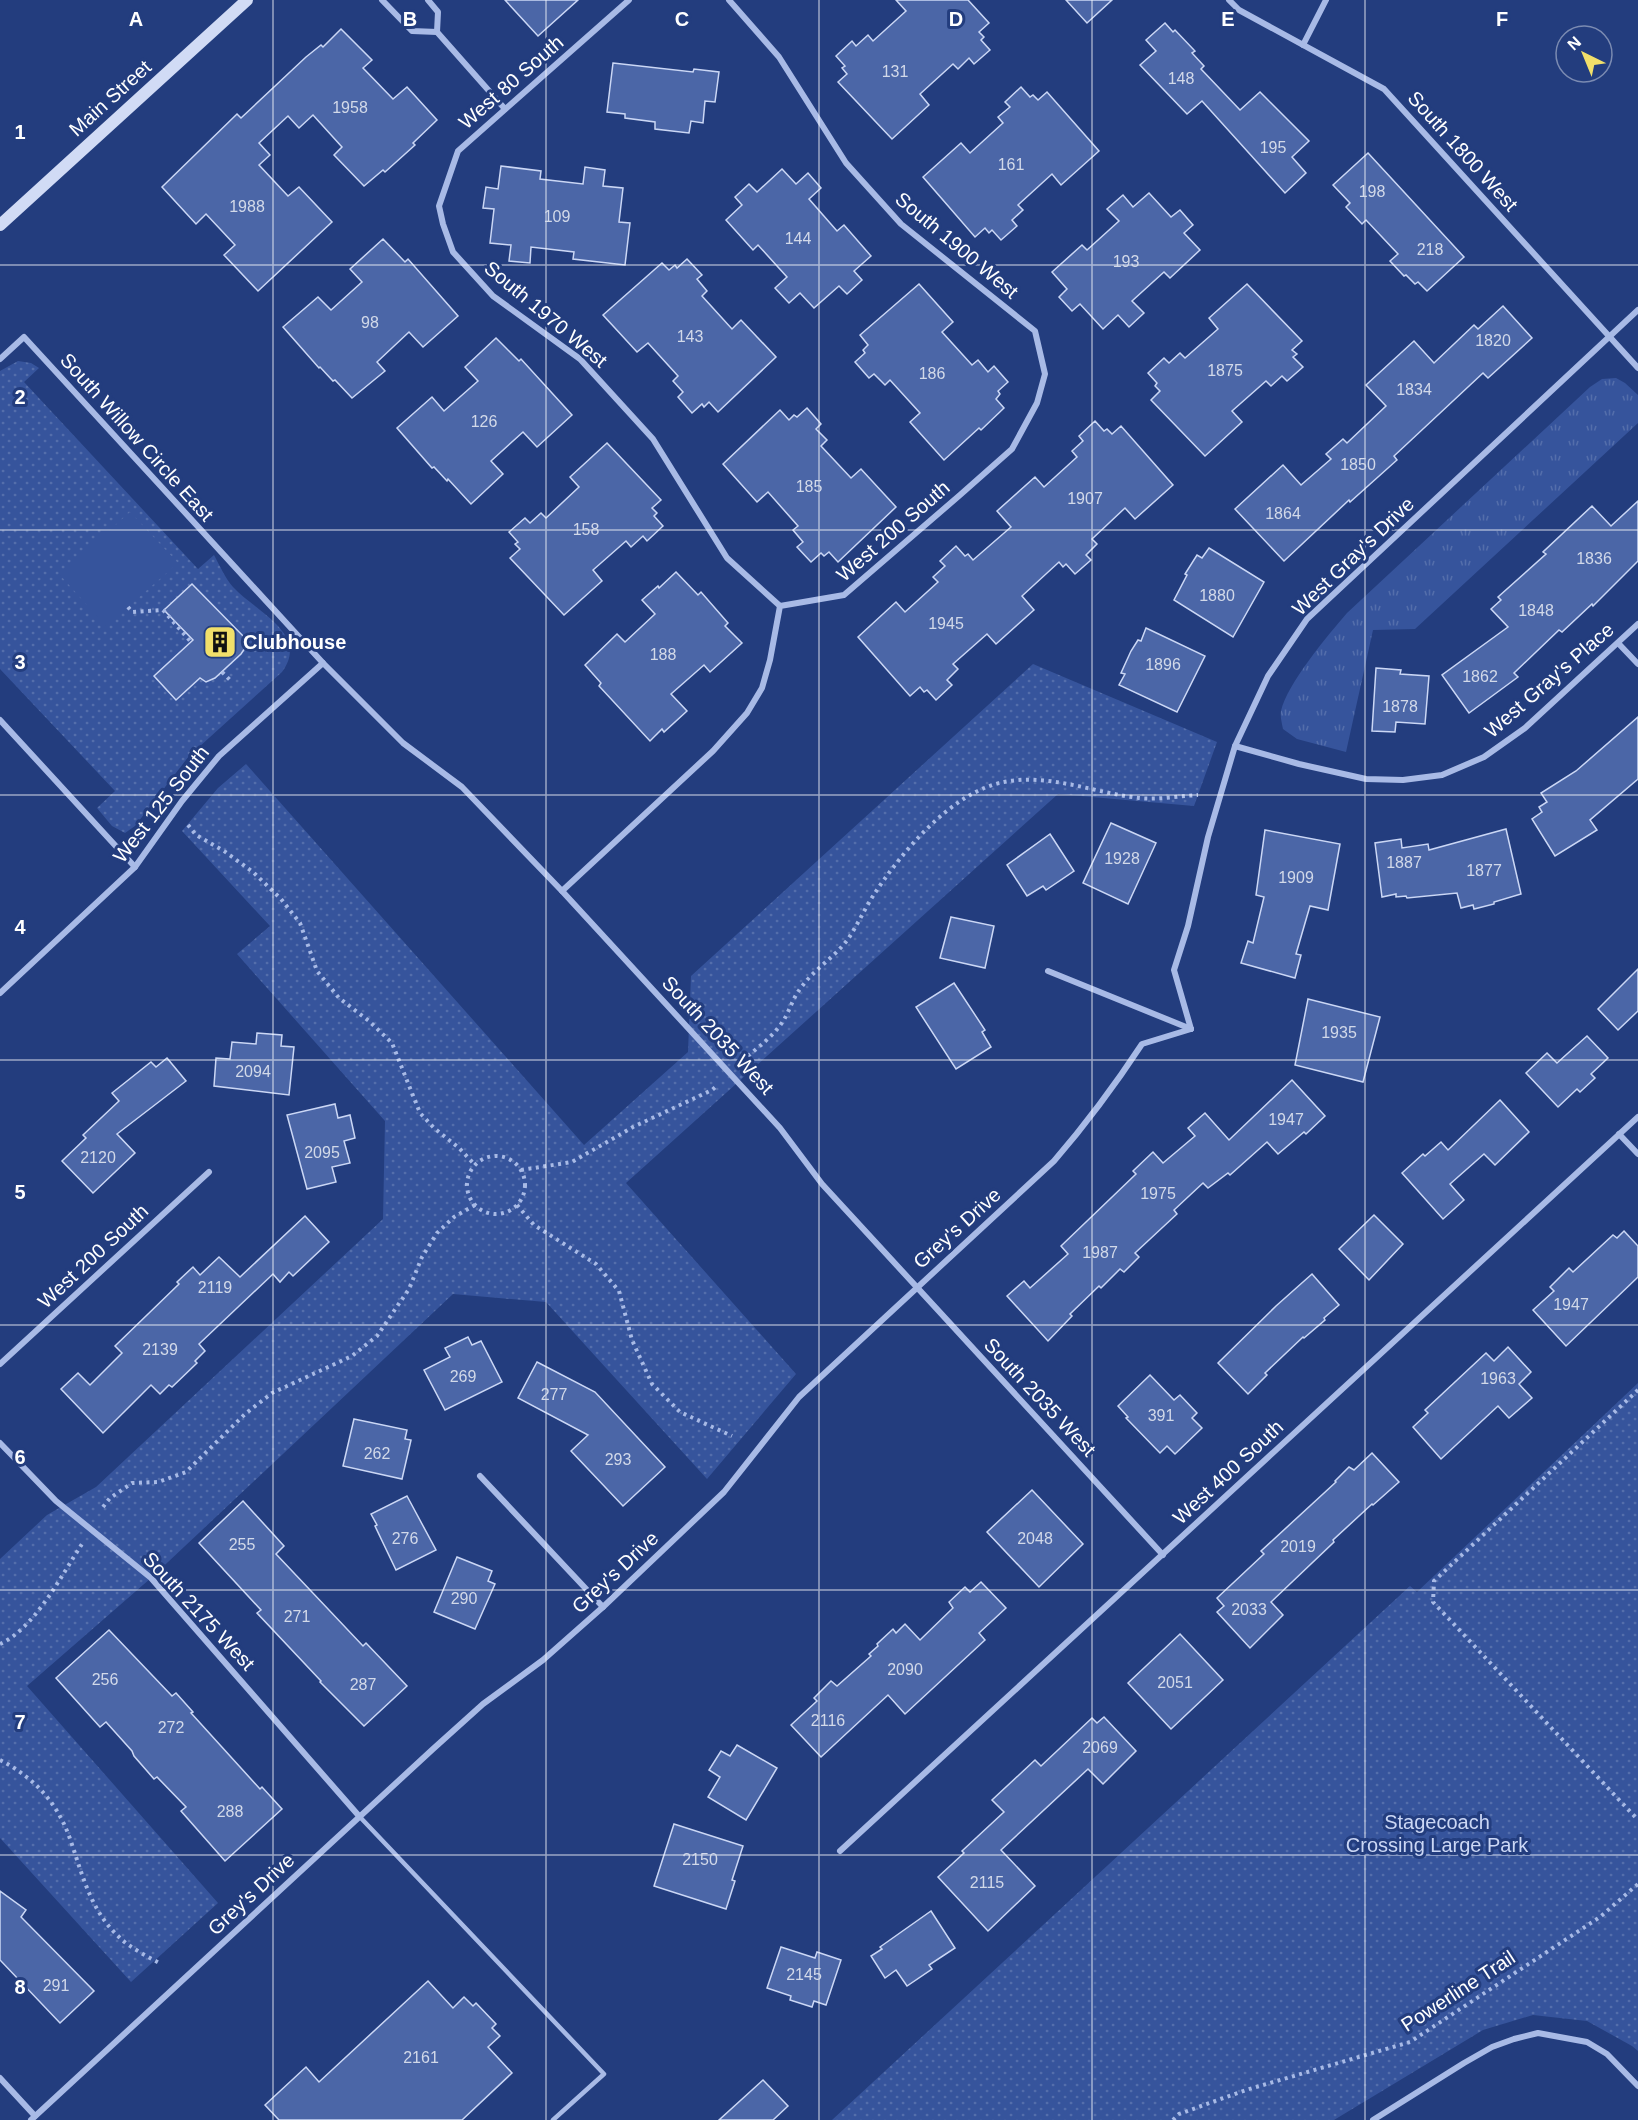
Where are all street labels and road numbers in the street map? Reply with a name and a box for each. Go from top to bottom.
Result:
street label: West 80 South [454,31,568,133]
street label: Main Street [65,55,156,140]
street label: South 1800 West [1404,87,1523,216]
street label: South 1900 West [891,187,1023,303]
street label: South 1970 West [480,256,612,372]
street label: South Willow Circle East [56,349,218,526]
street label: West 200 South [832,476,954,586]
street label: West Gray's Drive [1288,492,1418,620]
street label: West Gray's Place [1480,618,1618,742]
street label: West 125 South [109,741,213,867]
street label: South 2035 West [658,972,779,1099]
street label: Grey's Drive [909,1183,1005,1273]
street label: West 200 South [34,1200,152,1312]
street label: South 2035 West [980,1334,1101,1461]
street label: West 400 South [1169,1416,1287,1528]
street label: Grey's Drive [567,1527,663,1617]
street label: South 2175 West [139,1548,260,1675]
street label: Grey's Drive [203,1849,299,1939]
street label: Powerline Trail [1397,1946,1519,2036]

